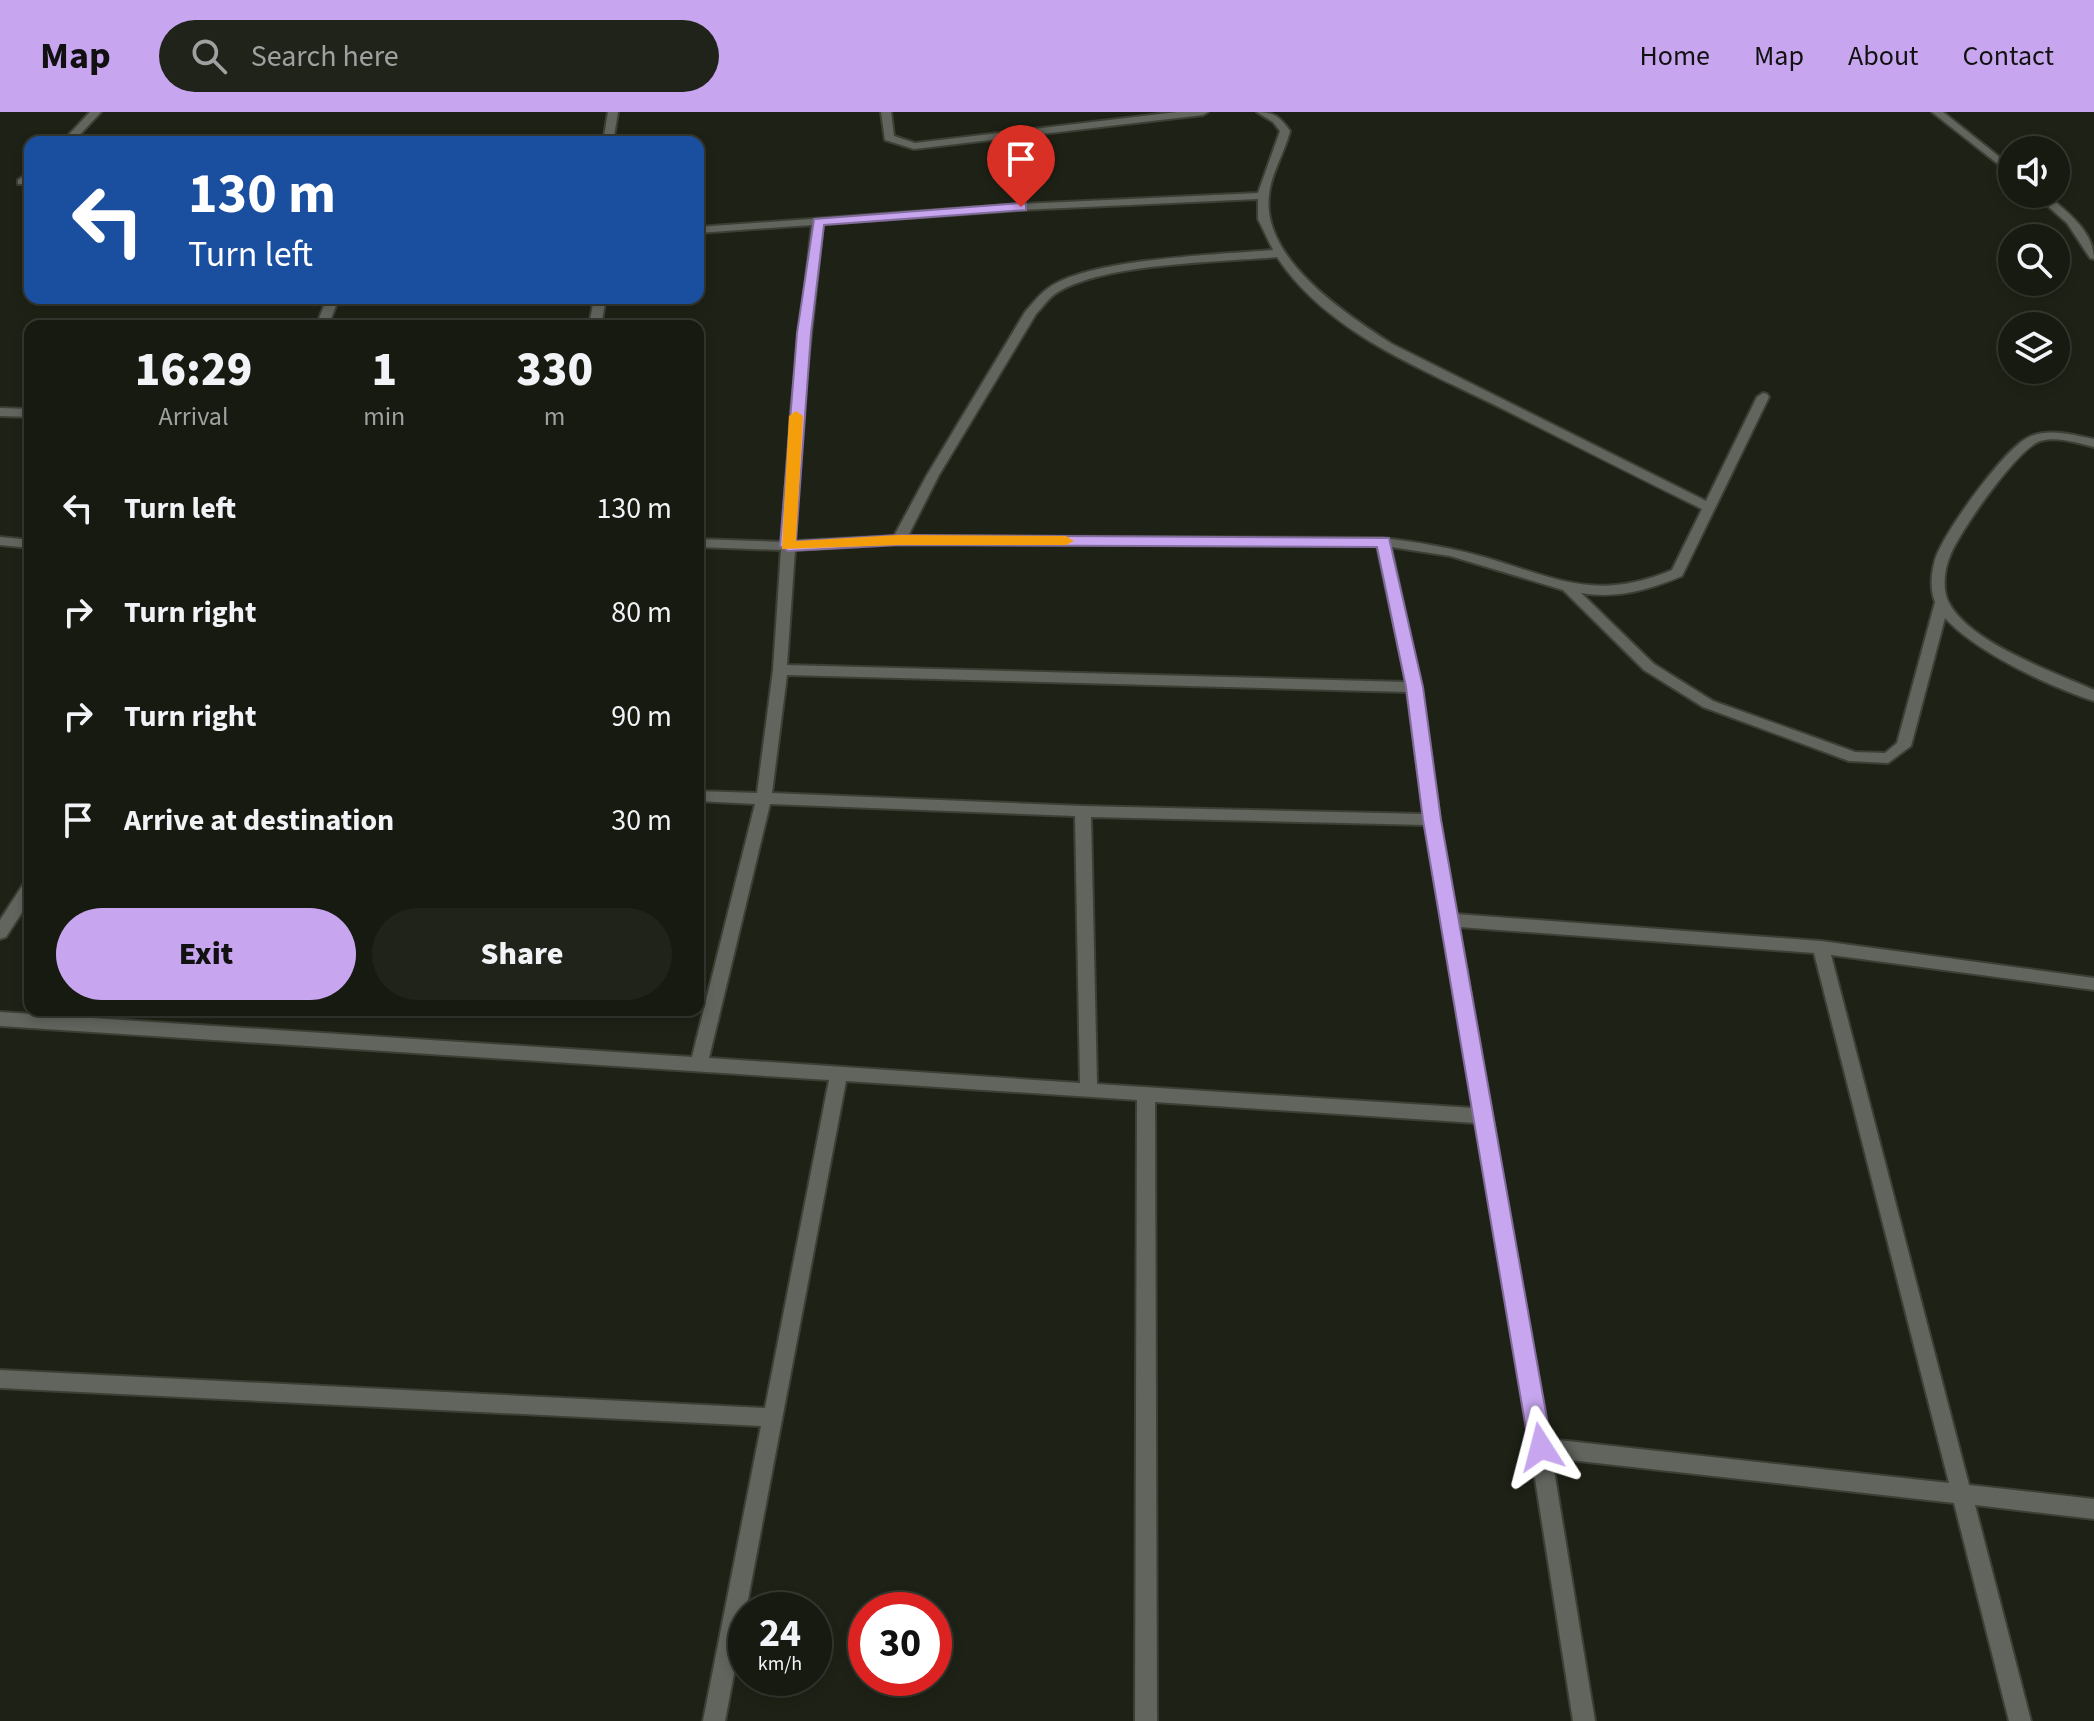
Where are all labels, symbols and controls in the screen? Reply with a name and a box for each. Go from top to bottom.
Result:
search box [159,20,719,92]
text: Map [40,29,111,83]
icon: search [187,34,231,78]
text: Search here [251,35,399,78]
text: Home [1639,36,1710,76]
text: Map [1754,36,1804,76]
text: About [1848,36,1919,76]
text: Contact [1963,36,2054,76]
pin [987,125,1055,207]
map controls [1998,136,2070,384]
button: sound [1998,136,2070,208]
icon: arrive [999,137,1043,181]
text: 130 m [188,155,336,234]
icon: left [56,168,160,272]
button: search [1998,224,2070,296]
text: Turn left [188,229,313,280]
button: layers [1998,312,2070,384]
text: 16:29 [135,336,252,404]
text: 1 [371,336,397,404]
text: 330 [516,336,593,404]
text: Arrival [159,398,229,435]
text: min [363,398,405,435]
text: m [544,398,565,435]
icon: left [56,486,100,530]
text: Turn left [124,487,236,530]
text: 130 m [596,487,672,530]
icon: right [56,590,100,634]
text: Turn right [124,591,256,634]
text: 80 m [611,591,672,634]
icon: right [56,694,100,738]
text: Turn right [124,695,256,738]
text: 90 m [611,695,672,738]
icon: arrive [56,798,100,842]
text: Arrive at destination [124,799,394,842]
text: 30 m [611,799,672,842]
button: Exit [56,908,356,1000]
button: Share [372,908,672,1000]
position arrow [1499,1405,1583,1489]
speed limit sign: 30 [848,1592,952,1696]
text: 24 [759,1605,801,1662]
text: km/h [758,1650,802,1678]

